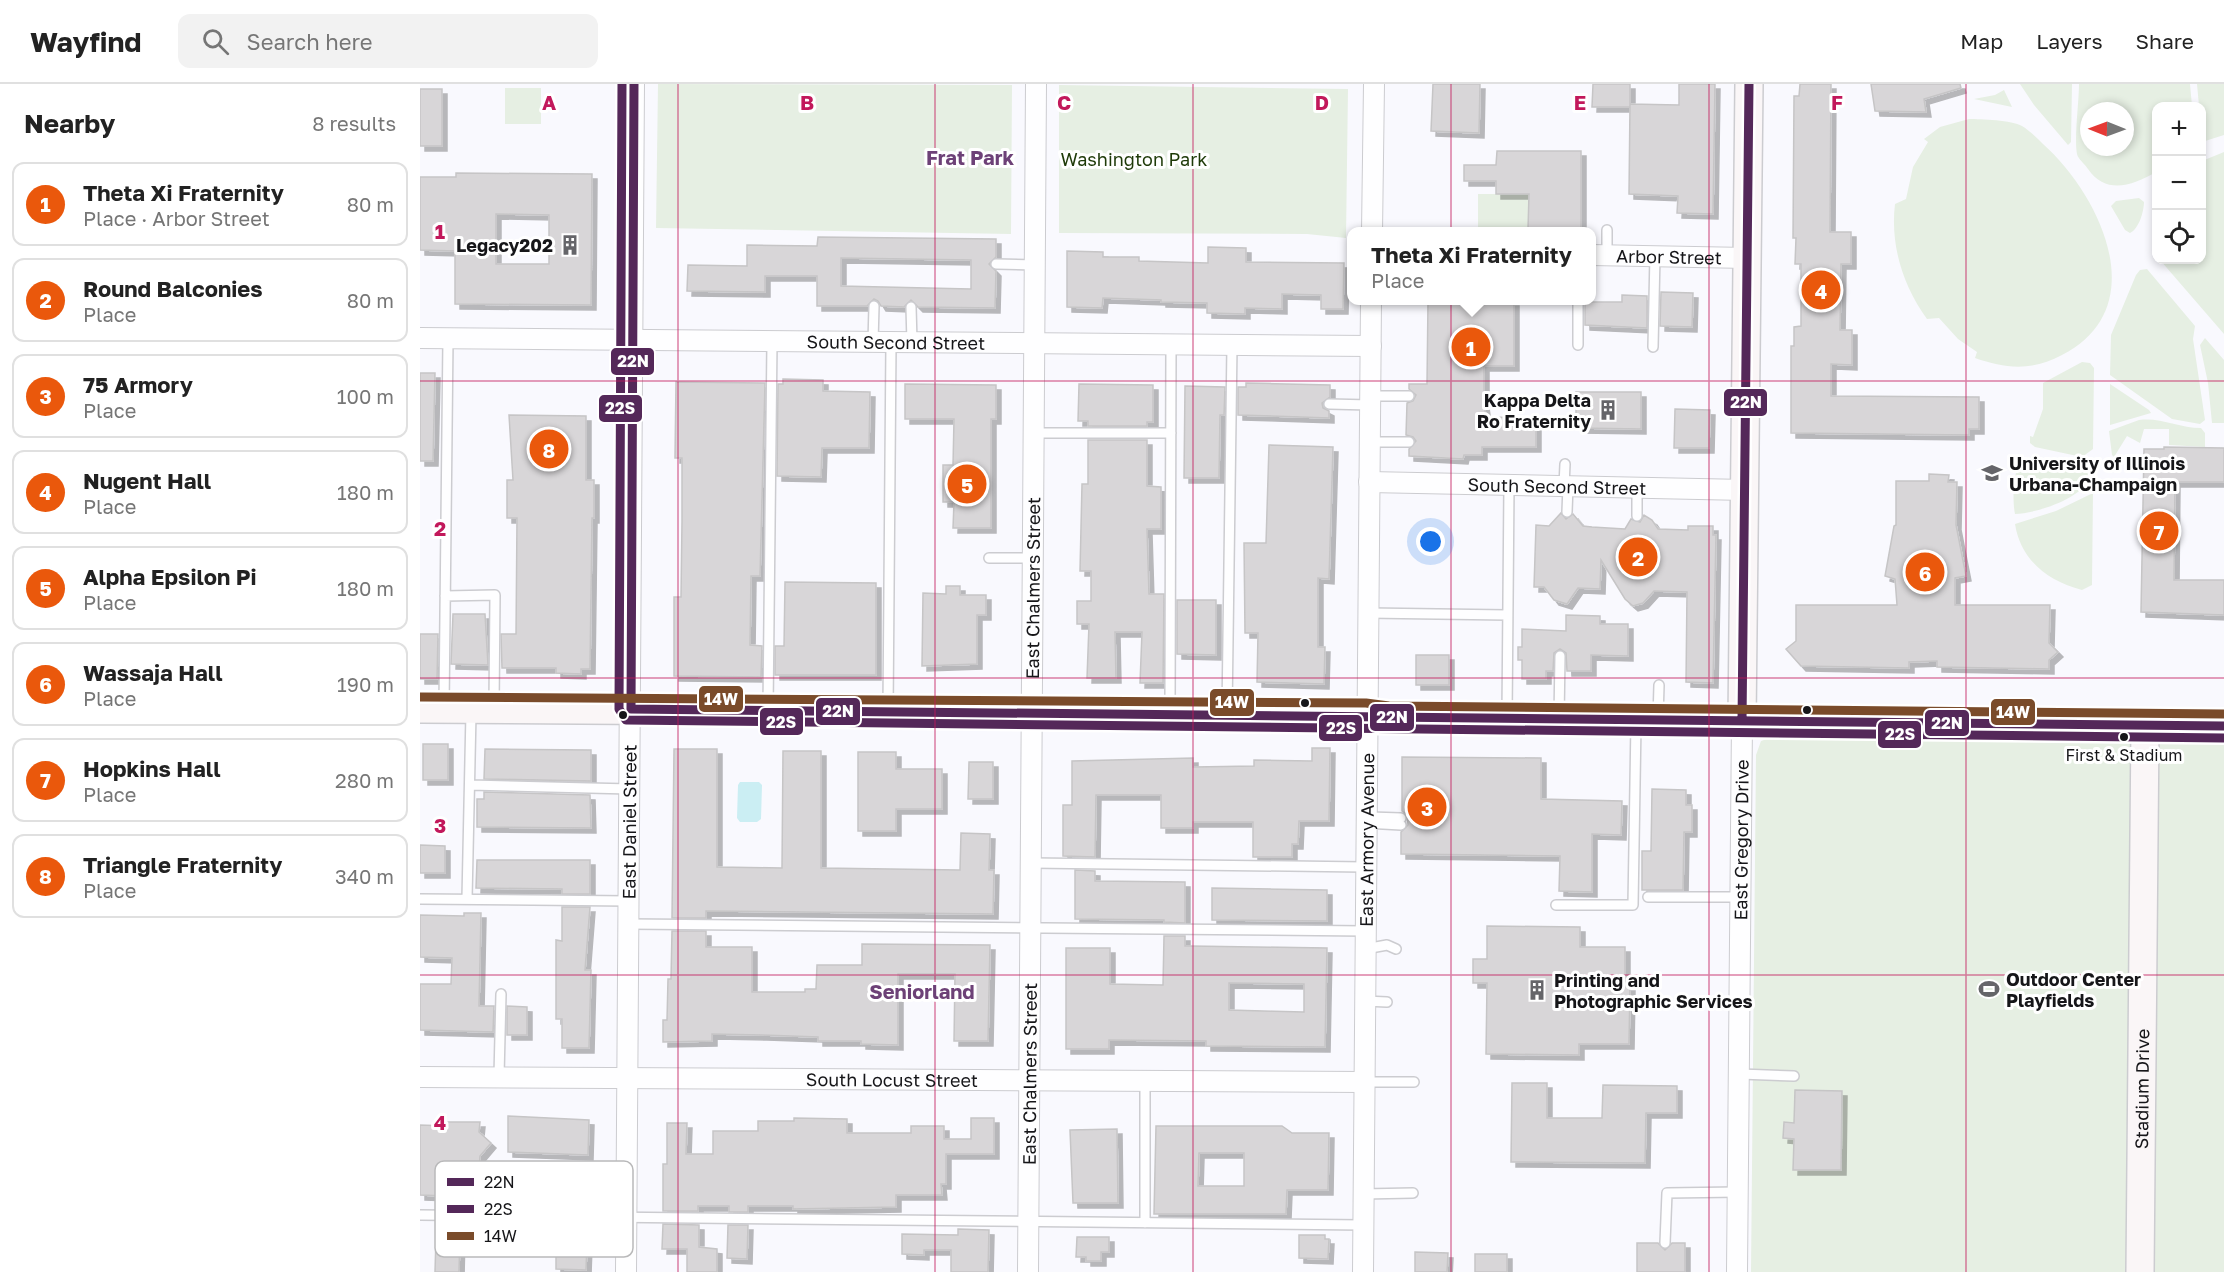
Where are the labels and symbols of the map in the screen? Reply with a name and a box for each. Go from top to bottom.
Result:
text: A [542,90,556,114]
text: B [800,90,814,114]
text: C [1057,90,1071,114]
text: D [1315,90,1329,114]
text: E [1574,90,1586,114]
text: F [1831,90,1843,114]
north arrow [2080,102,2134,156]
district label: Frat Park [926,145,1014,169]
park label: Washington Park [1061,148,1207,170]
text: 1 [435,219,445,243]
building icon: Legacy202 [558,233,582,257]
place label: Legacy202 [456,234,553,256]
street label: Arbor Street [1616,244,1722,269]
pin: 4 [1802,268,1840,312]
pin: 1 [1452,324,1490,370]
street label: South Second Street [807,330,985,354]
line badge: 22N [610,347,655,376]
text: 22N [617,351,649,371]
line badge: 22N [1723,388,1768,417]
place label: Kappa Delta Ro Fraternity [1477,389,1591,432]
text: 22N [1730,392,1762,412]
line badge: 22S [598,394,643,423]
text: 22S [605,398,635,418]
building icon: Kappa Delta Ro Fraternity [1596,398,1620,422]
pin: 8 [530,426,568,472]
place label: University of Illinois Urbana-Champaign [2009,452,2185,495]
school or university icon: University of Illinois Urbana-Champaign [1980,461,2004,485]
pin: 5 [948,462,986,506]
street label: South Second Street [1467,473,1646,499]
street label: East Chalmers Street [1021,497,1044,679]
pin: 7 [2140,508,2178,554]
text: 2 [434,516,446,540]
your location [1416,527,1445,556]
pin: 2 [1618,534,1658,580]
pin: 6 [1906,550,1944,594]
line badge: 14W [698,685,744,713]
line badge: 14W [1209,688,1255,717]
text: 14W [704,689,738,709]
text: 14W [1215,692,1249,712]
line badge: 22N [815,697,861,726]
unlabelled marker [1299,697,1311,709]
line badge: 14W [1990,698,2036,726]
text: 22N [822,701,854,721]
text: 14W [1996,702,2030,722]
line badge: 22N [1369,703,1415,732]
unlabelled marker [1801,704,1813,716]
line badge: 22S [759,707,804,736]
text: 22N [1376,707,1408,727]
unlabelled marker [617,709,629,721]
line badge: 22N [1924,709,1970,737]
text: 22S [766,712,796,732]
text: 22N [1931,713,1963,733]
line badge: 22S [1318,714,1363,742]
text: 22S [1326,718,1356,738]
line badge: 22S [1877,720,1922,749]
text: 22S [1885,724,1915,744]
marker: First & Stadium [2118,731,2130,743]
street label: East Daniel Street [618,744,641,900]
place label: First & Stadium [2066,745,2182,765]
street label: East Armory Avenue [1355,753,1378,927]
street label: East Gregory Drive [1729,759,1753,921]
pin: 3 [1408,784,1446,830]
text: 3 [434,813,446,837]
place label: Outdoor Center Playfields [2006,968,2141,1011]
place label: Printing and Photographic Services [1554,969,1753,1012]
sports icon: Outdoor Center Playfields [1977,977,2001,1001]
building icon: Printing and Photographic Services [1525,978,1549,1002]
district label: Seniorland [869,979,975,1003]
street label: East Chalmers Street [1018,983,1041,1165]
street label: Stadium Drive [2130,1029,2153,1149]
street label: South Locust Street [806,1068,978,1091]
text: 4 [434,1110,446,1134]
legend [435,1161,633,1257]
text: 22N [484,1172,515,1192]
text: 22S [484,1199,513,1219]
text: 14W [484,1226,517,1246]

